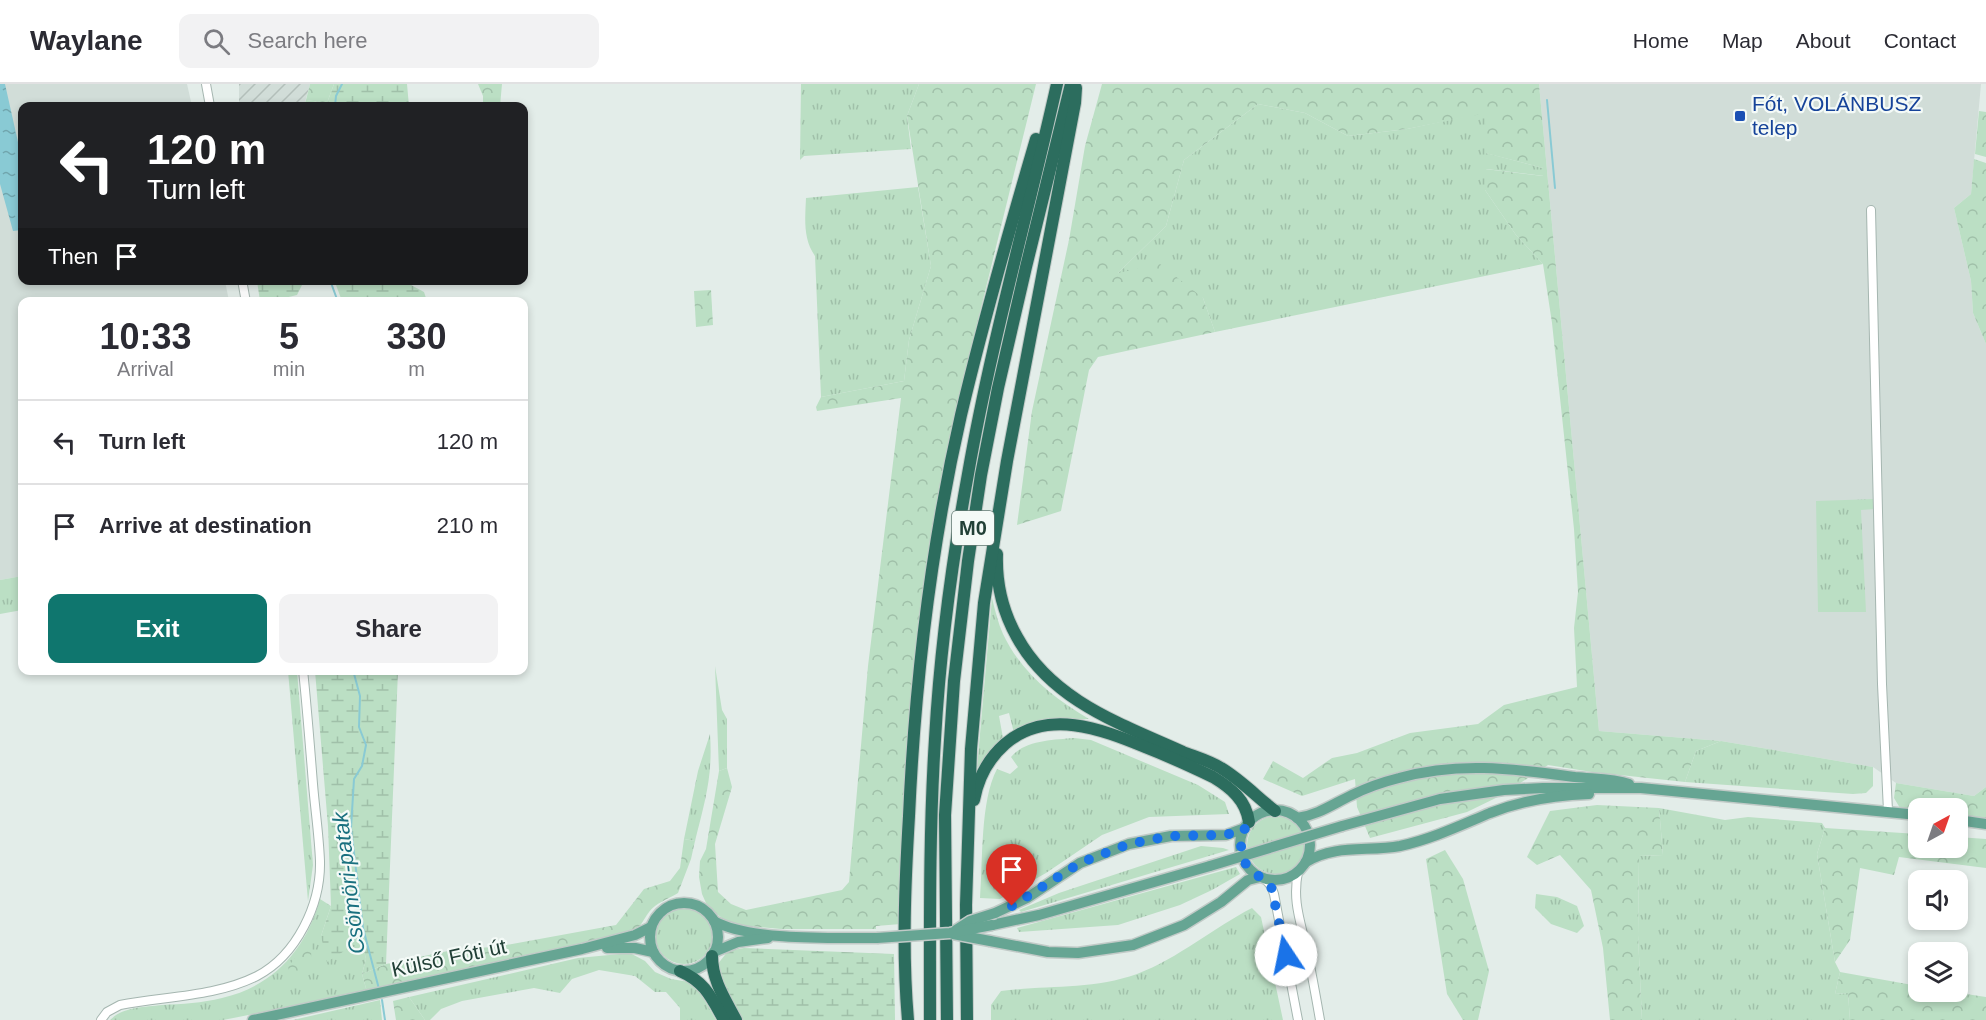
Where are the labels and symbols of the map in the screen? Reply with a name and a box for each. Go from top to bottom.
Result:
place label: Fót, VOLÁNBUSZ telep [1752,92,1921,139]
marker: Fót, VOLÁNBUSZ telep [1733,109,1747,123]
road number: M0 [952,511,994,545]
north arrow [1908,798,1968,858]
water label: Csömöri-patak [327,809,370,955]
pin [986,844,1037,906]
position arrow [1254,923,1318,987]
street label: Külső Fóti út [389,934,509,981]

